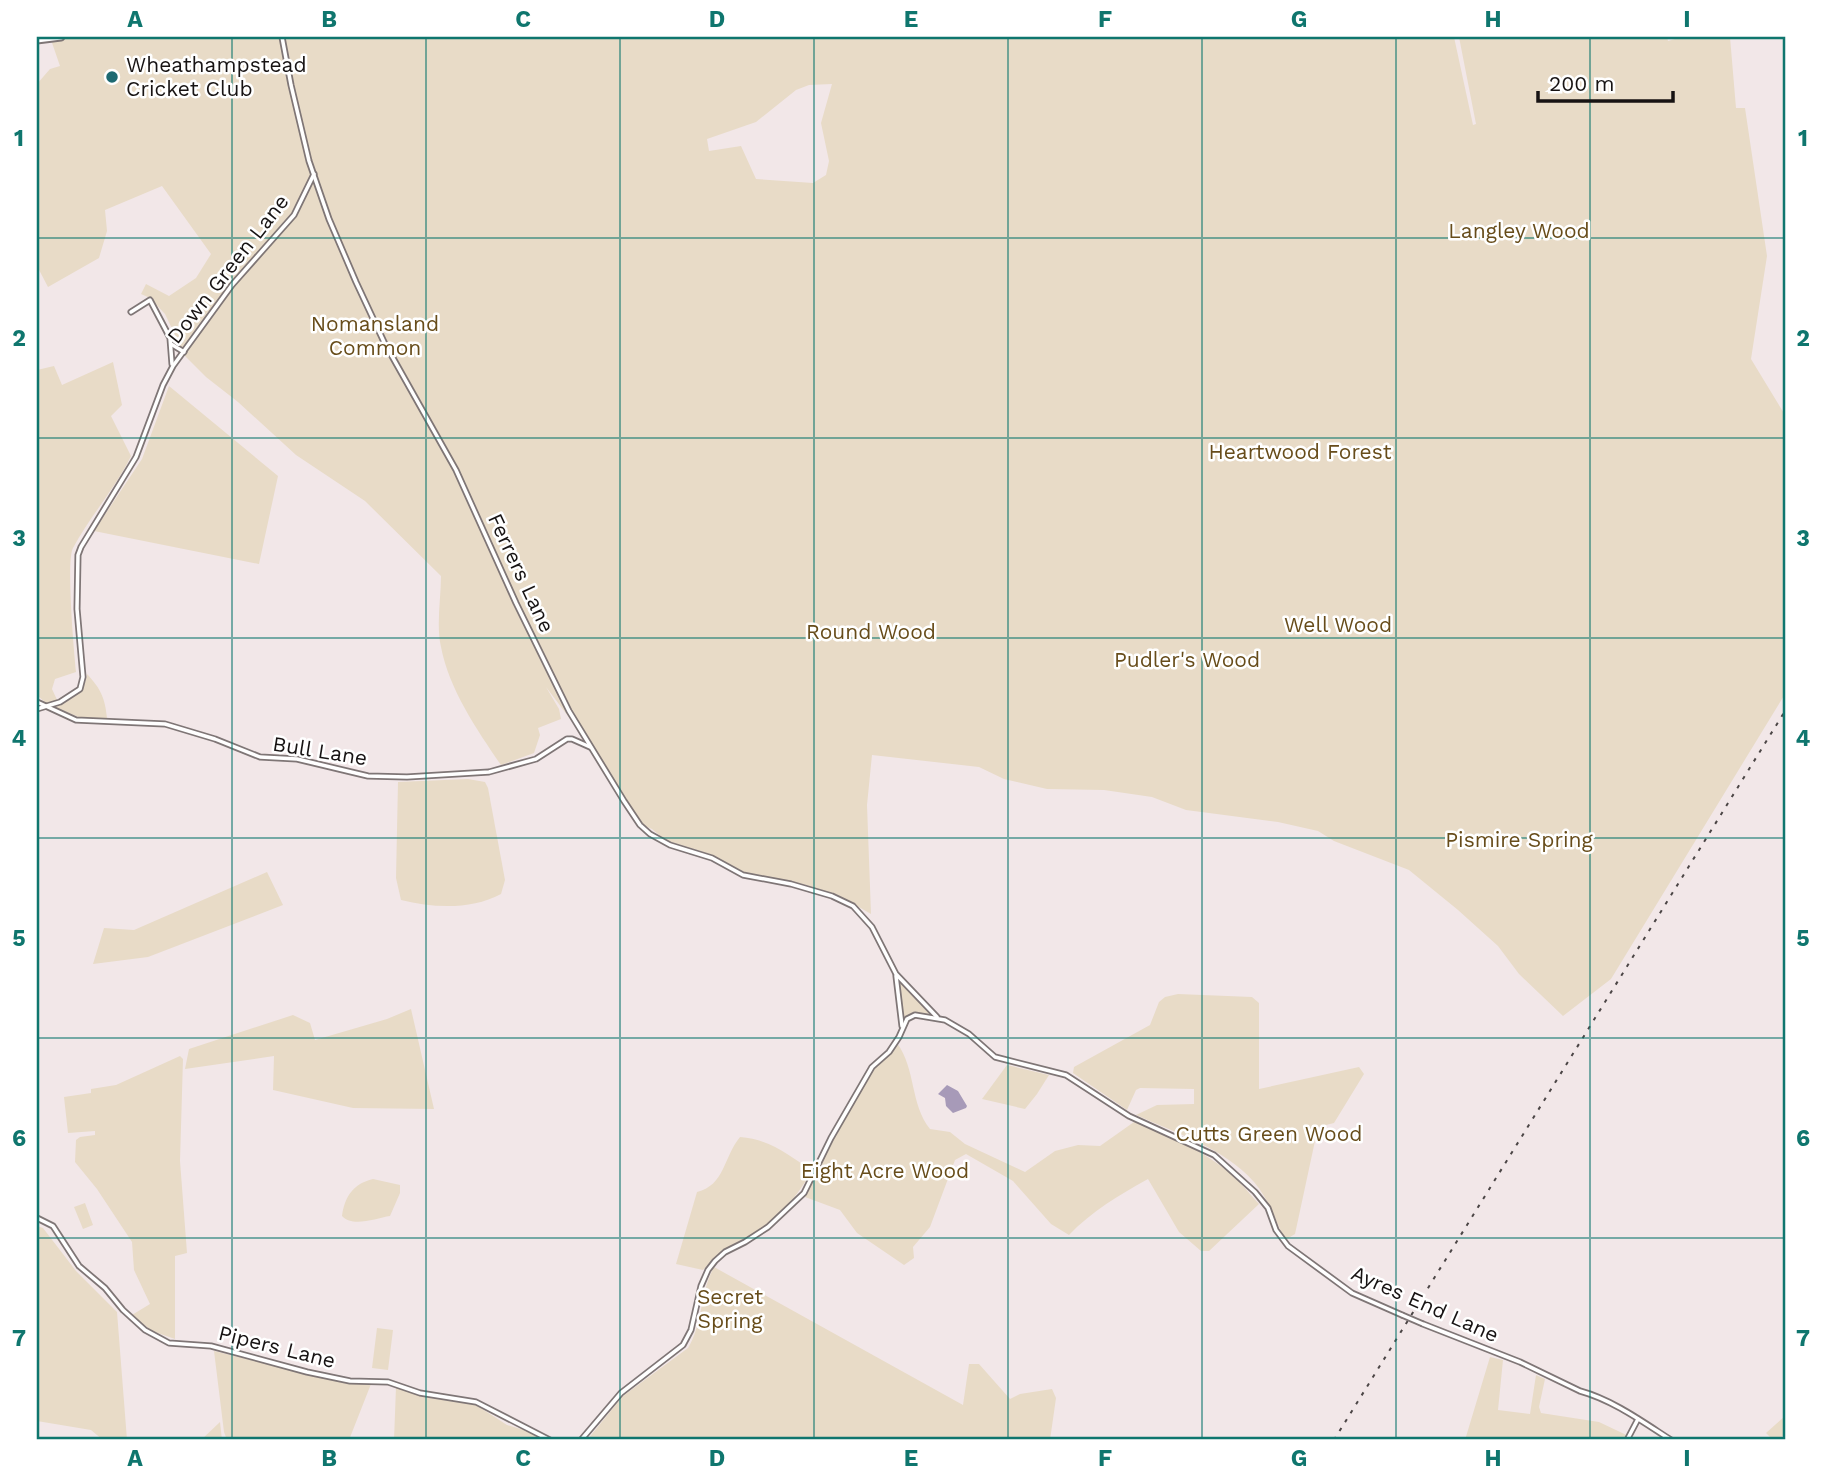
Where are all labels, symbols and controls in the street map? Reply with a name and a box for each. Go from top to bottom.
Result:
text: A [127,6,143,33]
text: B [321,6,337,33]
text: C [515,6,531,33]
text: D [709,6,725,33]
text: E [904,6,918,33]
text: F [1098,6,1112,33]
text: G [1291,6,1307,33]
text: H [1484,6,1502,33]
text: I [1683,6,1691,33]
place label: Wheathampstead Cricket Club [126,52,307,101]
scale bar [1538,60,1673,104]
marker: Wheathampstead Cricket Club [104,69,120,85]
text: 200 m [1549,71,1615,96]
text: 1 [14,125,24,152]
text: 1 [1798,125,1808,152]
street label: Down Green Lane [162,189,294,348]
park label: Langley Wood [1448,218,1590,243]
park label: Nomansland Common [311,311,439,360]
text: 2 [12,325,26,352]
text: 2 [1796,325,1810,352]
park label: Heartwood Forest [1208,439,1392,464]
street label: Ferrers Lane [483,509,560,636]
text: 3 [12,525,26,552]
text: 3 [1796,525,1810,552]
park label: Well Wood [1284,612,1392,637]
park label: Round Wood [806,619,936,644]
park label: Pudler's Wood [1114,647,1260,672]
text: 4 [12,725,27,752]
text: 4 [1796,725,1811,752]
street label: Bull Lane [271,731,369,770]
park label: Pismire Spring [1445,827,1594,852]
text: 5 [12,925,26,952]
text: 5 [1796,925,1810,952]
park label: Cutts Green Wood [1175,1121,1363,1146]
text: 6 [12,1125,26,1152]
text: 6 [1796,1125,1810,1152]
park label: Eight Acre Wood [801,1158,969,1183]
street label: Ayres End Lane [1348,1260,1503,1347]
park label: Secret Spring [697,1284,763,1333]
street label: Pipers Lane [216,1320,338,1373]
text: 7 [12,1325,26,1352]
text: 7 [1796,1325,1810,1352]
text: A [127,1445,143,1472]
text: B [321,1445,337,1472]
text: C [515,1445,531,1472]
text: D [709,1445,725,1472]
text: E [904,1445,918,1472]
text: F [1098,1445,1112,1472]
text: G [1291,1445,1307,1472]
text: H [1484,1445,1502,1472]
text: I [1683,1445,1691,1472]

